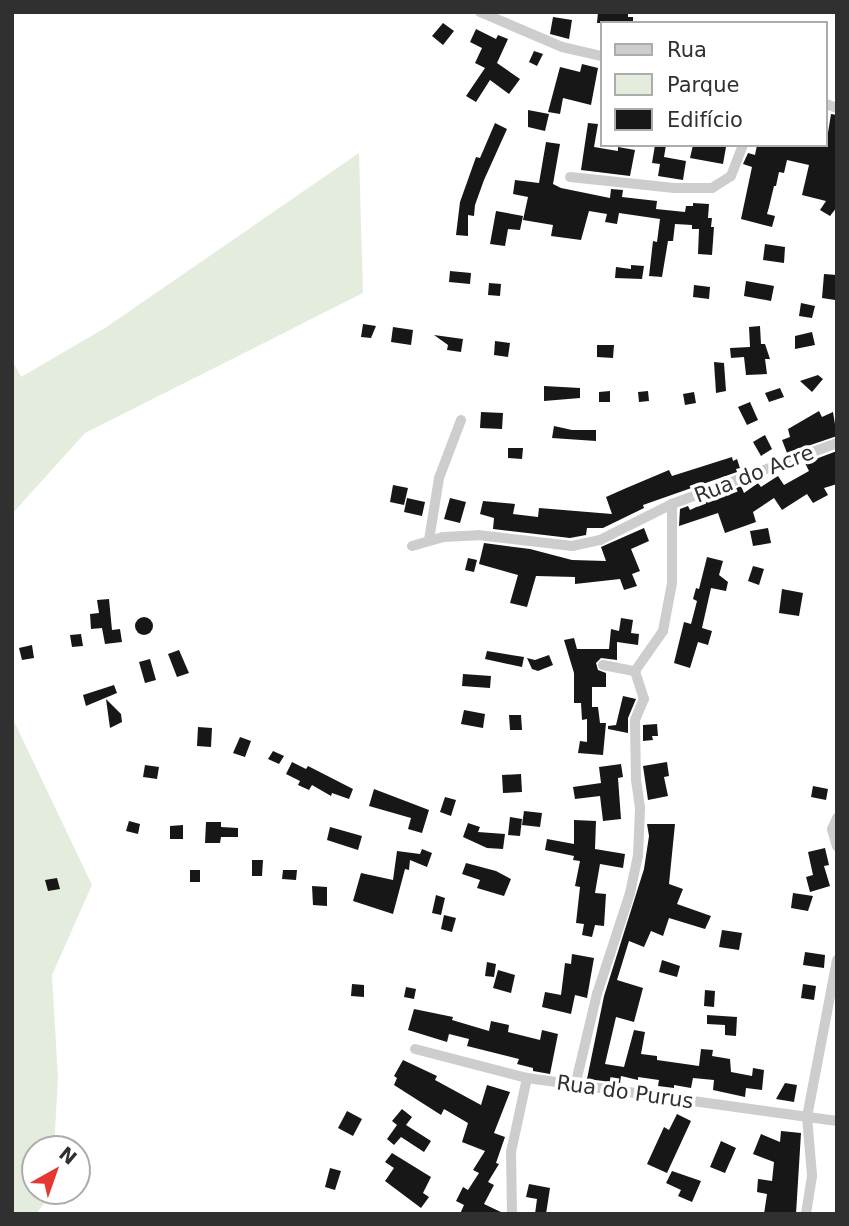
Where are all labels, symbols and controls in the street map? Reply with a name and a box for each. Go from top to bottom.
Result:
legend [600,21,828,147]
text: Rua [667,38,707,62]
text: Parque [667,73,739,97]
text: Edifício [667,108,743,132]
street label: Rua do Acre [691,440,817,508]
street label: Rua do Purus [555,1070,695,1114]
north arrow [21,1135,91,1205]
text: N [55,1142,81,1169]

